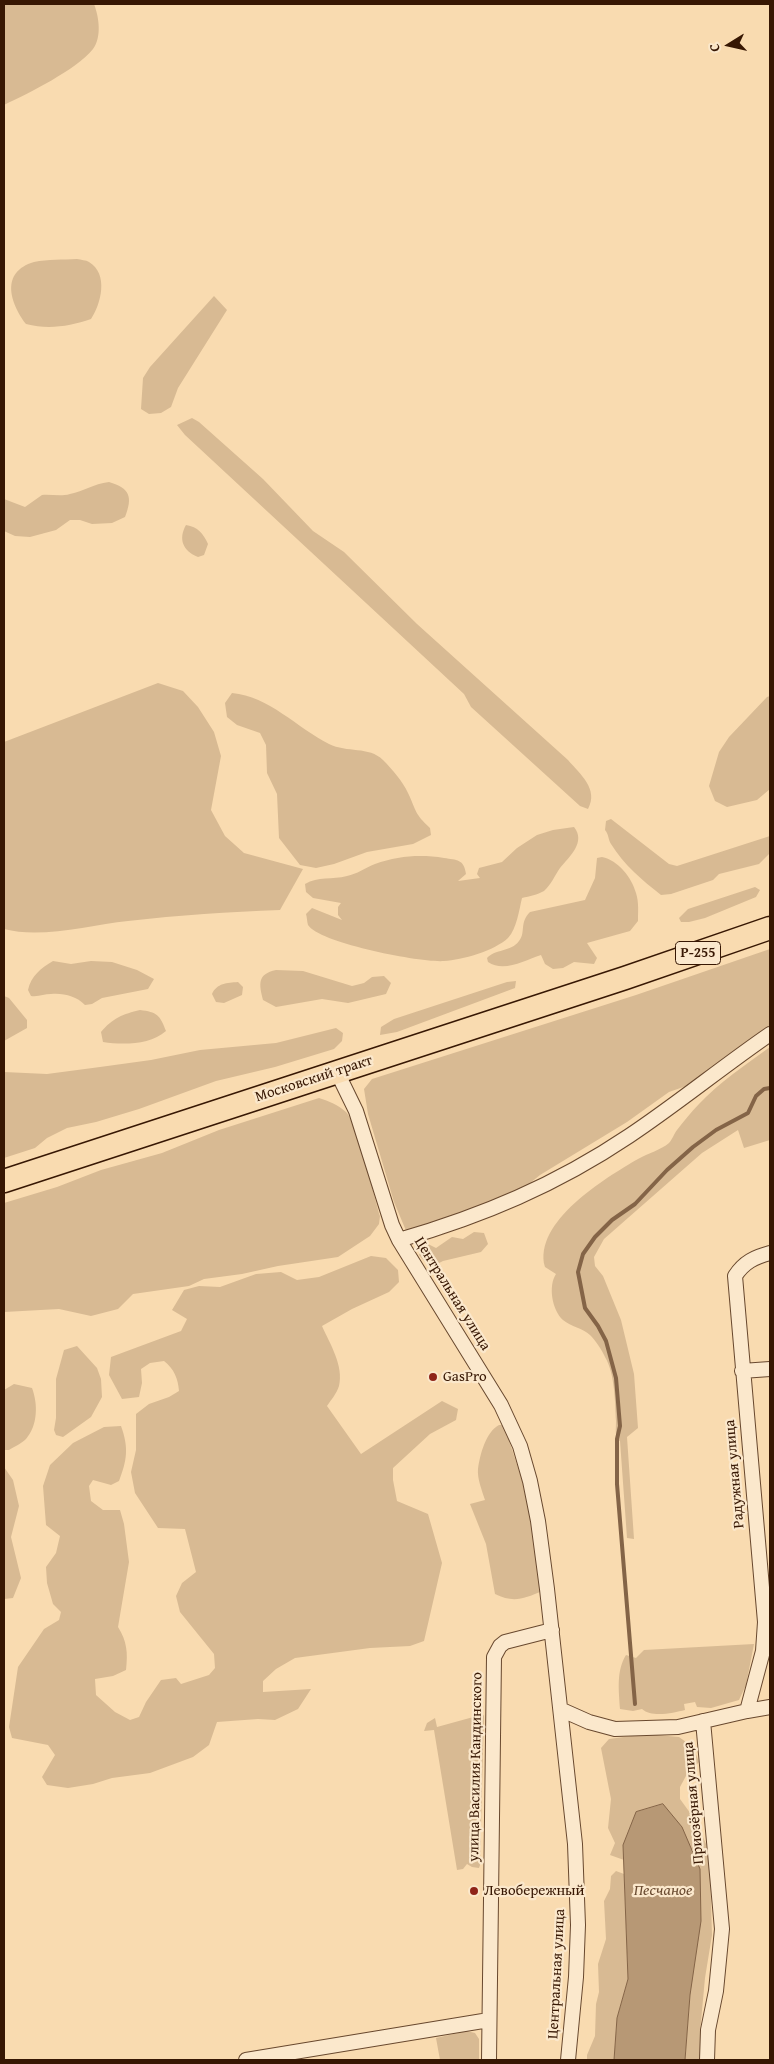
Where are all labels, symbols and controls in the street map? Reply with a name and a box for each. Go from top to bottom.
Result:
north arrow [704,20,754,70]
text: С [704,42,725,53]
road number: Р-255 [676,941,720,964]
street label: Московский тракт [253,1052,375,1106]
street label: Центральная улица [410,1234,494,1354]
place label: GasPro [443,1368,487,1386]
marker: GasPro [427,1371,439,1383]
street label: Радужная улица [721,1419,749,1529]
street label: улица Василия Кандинского [465,1672,487,1862]
street label: Приозёрная улица [680,1741,708,1865]
water label: Песчаное [634,1881,692,1901]
place label: Левобережный [484,1882,585,1900]
marker: Левобережный [468,1885,480,1897]
street label: Центральная улица [545,1908,569,2040]

